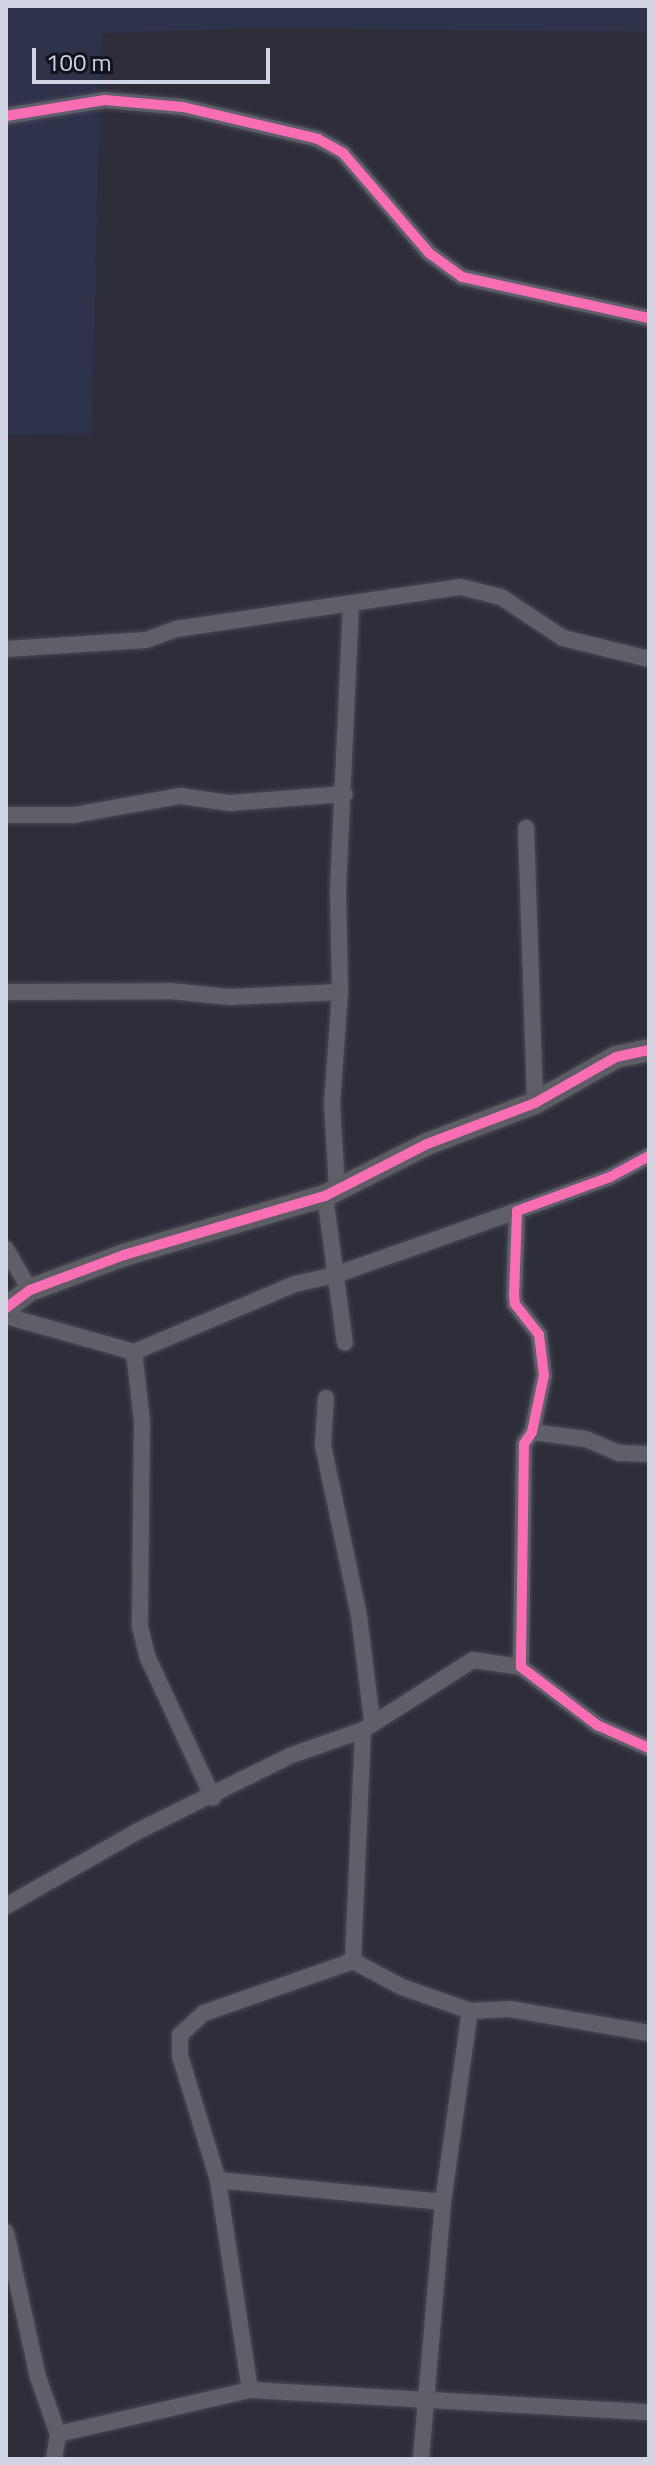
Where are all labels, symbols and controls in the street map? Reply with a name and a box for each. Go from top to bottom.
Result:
scale bar [36,32,274,82]
text: 100 m [46,44,112,80]

